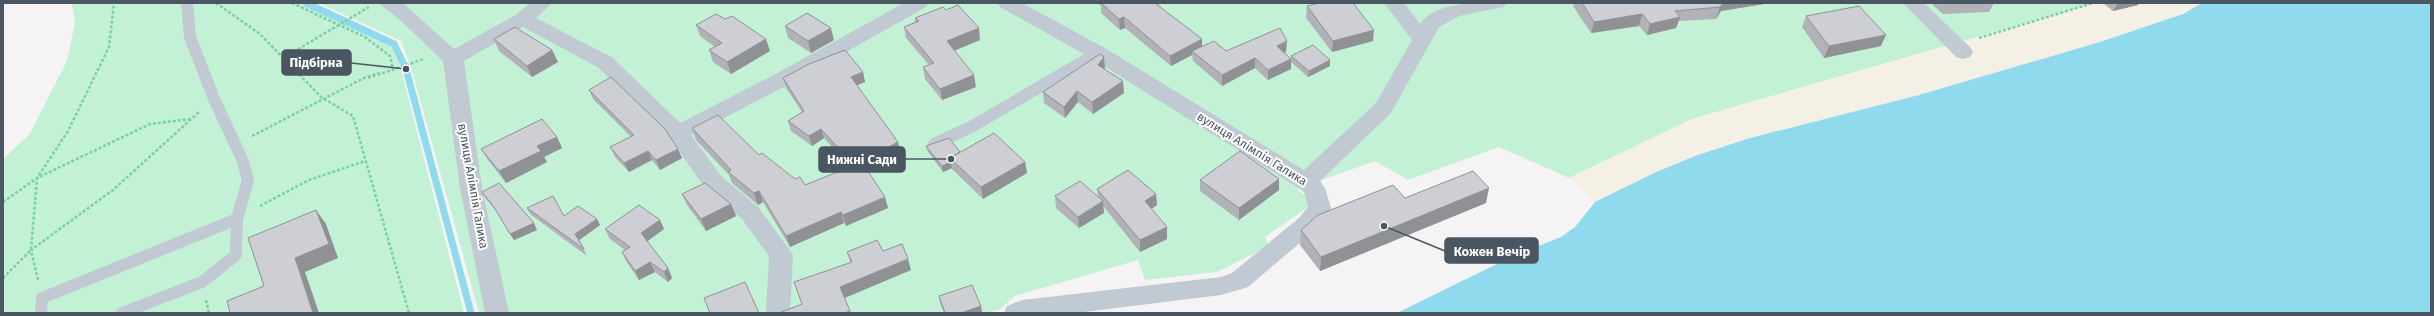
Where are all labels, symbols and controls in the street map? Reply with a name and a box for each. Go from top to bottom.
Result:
callout: Підбірна [282,50,351,75]
text: Підбірна [289,55,343,70]
street label: вулиця Алімпія Галика [1194,109,1310,189]
street label: вулиця Алімпія Галика [455,122,491,250]
callout: Нижні Сади [819,147,905,172]
text: Нижні Сади [827,152,897,167]
callout: Кожен Вечір [1445,238,1538,263]
text: Кожен Вечір [1454,244,1531,259]

